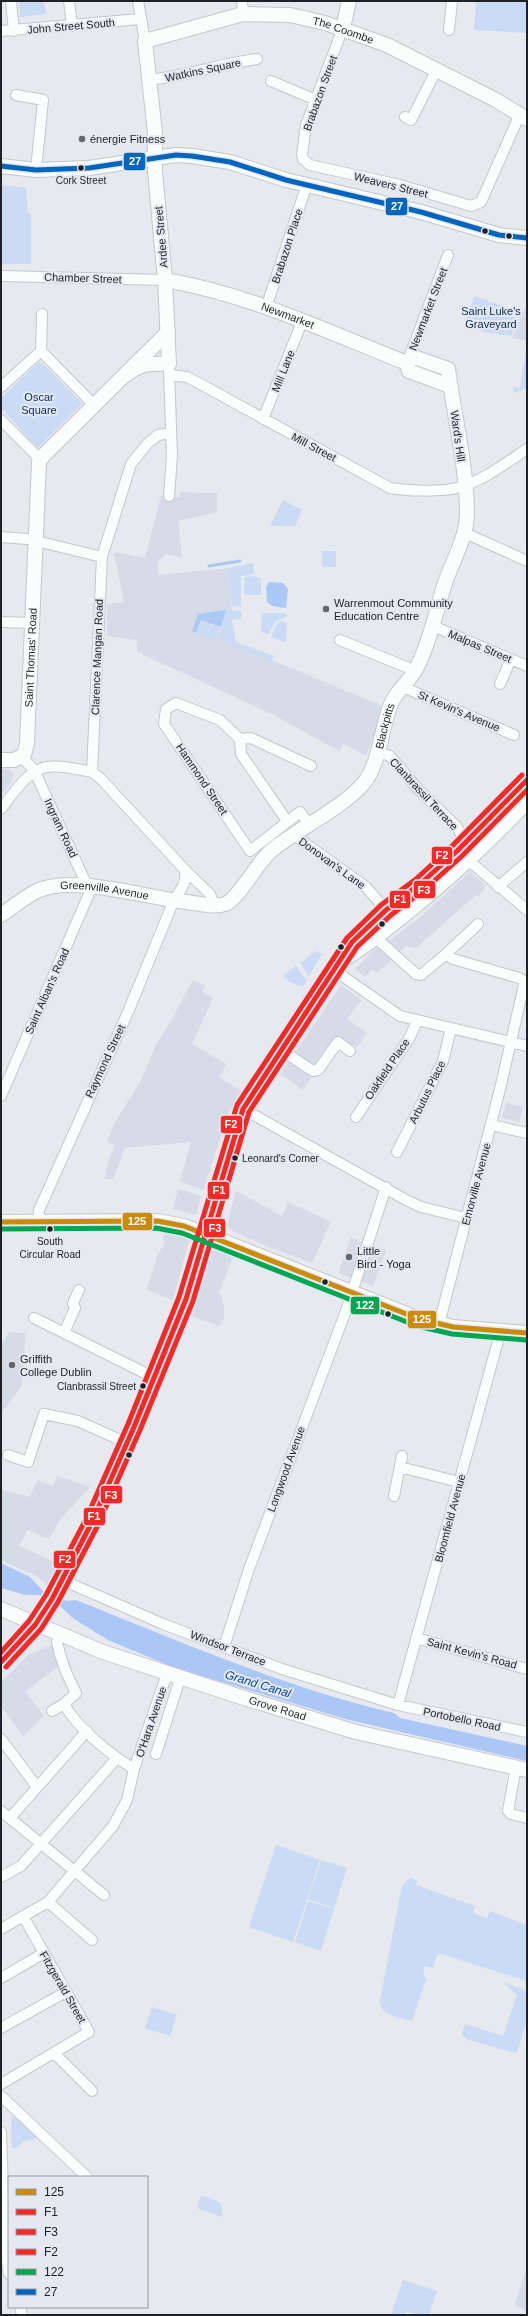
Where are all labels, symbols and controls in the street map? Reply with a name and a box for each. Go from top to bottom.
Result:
street label: The Coombe [312,14,375,46]
street label: John Street South [27,16,115,36]
street label: Brabazon Street [301,54,339,132]
street label: Watkins Square [164,56,242,84]
place label: énergie Fitness [90,133,166,145]
marker: énergie Fitness [77,134,87,144]
line badge: 27 [123,152,146,171]
text: 27 [129,155,141,167]
marker: Cork Street [76,163,86,173]
street label: Weavers Street [353,170,429,200]
place label: Cork Street [56,175,107,186]
line badge: 27 [385,197,408,216]
text: 27 [391,200,403,212]
street label: Ardee Street [152,206,170,268]
street label: Brabazon Place [269,207,305,285]
unlabelled marker [480,226,490,236]
unlabelled marker [504,231,514,241]
street label: Newmarket Street [407,266,449,352]
street label: Chamber Street [44,271,122,285]
street label: Newmarket [260,300,316,331]
park label: Saint Luke's Graveyard [461,305,521,330]
street label: Mill Lane [269,348,297,394]
park label: Oscar Square [21,391,57,416]
street label: Ward's Hill [448,410,468,462]
street label: Mill Street [290,430,338,464]
place label: Warrenmout Community Education Centre [334,597,453,622]
street label: Clarence Mangan Road [89,599,105,715]
marker: Warrenmout Community Education Centre [321,604,331,614]
street label: Saint Thomas' Road [23,608,39,707]
street label: Malpas Street [446,627,514,665]
street label: St Kevin's Avenue [416,688,502,734]
street label: Blackpitts [373,701,397,750]
street label: Hammond Street [174,741,230,817]
street label: Clanbrassil Terrace [388,756,460,832]
street label: Ingram Road [42,797,80,859]
street label: Donovan's Lane [296,835,368,891]
line badge: F2 [431,846,453,865]
text: F2 [436,849,448,861]
street label: Greenville Avenue [60,879,150,902]
line badge: F3 [413,880,436,899]
text: F3 [418,884,430,896]
line badge: F1 [389,890,411,909]
text: F1 [394,893,406,905]
unlabelled marker [377,919,387,929]
unlabelled marker [336,942,346,952]
street label: Saint Alban's Road [23,946,71,1036]
street label: Raymond Street [83,1022,127,1100]
street label: Oakfield Place [362,1036,412,1102]
street label: Arbutus Place [407,1059,447,1125]
line badge: F2 [220,1115,243,1134]
text: F2 [225,1118,237,1130]
street label: Emorville Avenue [459,1141,493,1227]
marker: Leonard's Corner [230,1153,240,1163]
place label: Leonard's Corner [242,1153,320,1164]
line badge: F1 [207,1181,230,1200]
text: F1 [213,1184,225,1196]
line badge: 125 [122,1212,153,1231]
text: 125 [128,1215,146,1227]
line badge: F3 [203,1218,226,1238]
text: F3 [209,1222,221,1234]
marker: South Circular Road [45,1224,55,1234]
place label: South Circular Road [19,1236,81,1260]
place label: Little Bird - Yoga [357,1245,412,1270]
marker: Little Bird - Yoga [344,1252,354,1262]
unlabelled marker [320,1277,330,1287]
line badge: 122 [350,1296,380,1315]
text: 122 [356,1299,374,1311]
unlabelled marker [383,1309,393,1319]
line badge: 125 [407,1310,437,1329]
text: 125 [413,1313,431,1325]
place label: Griffith College Dublin [20,1353,92,1378]
marker: Griffith College Dublin [7,1360,17,1370]
place label: Clanbrassil Street [57,1381,136,1392]
marker: Clanbrassil Street [138,1381,148,1391]
street label: Longwood Avenue [265,1425,307,1513]
unlabelled marker [124,1450,134,1460]
street label: Bloomfield Avenue [432,1473,468,1563]
line badge: F3 [100,1485,123,1504]
text: F3 [105,1489,117,1501]
line badge: F1 [83,1507,106,1526]
text: F1 [88,1510,100,1522]
line badge: F2 [53,1550,76,1569]
text: F2 [59,1553,71,1565]
street label: Windsor Terrace [189,1628,267,1668]
street label: Saint Kevin's Road [426,1635,518,1671]
water label: Grand Canal [223,1667,293,1701]
street label: O'Hara Avenue [133,1685,169,1759]
street label: Grove Road [247,1694,308,1722]
street label: Portobello Road [422,1705,502,1733]
street label: Fitzgerald Street [38,1949,88,2025]
legend [8,2176,148,2308]
text: 125 [44,2185,64,2199]
text: F1 [44,2205,58,2219]
text: F3 [44,2225,58,2239]
text: F2 [44,2245,58,2259]
text: 122 [44,2265,64,2279]
text: 27 [44,2285,58,2299]

